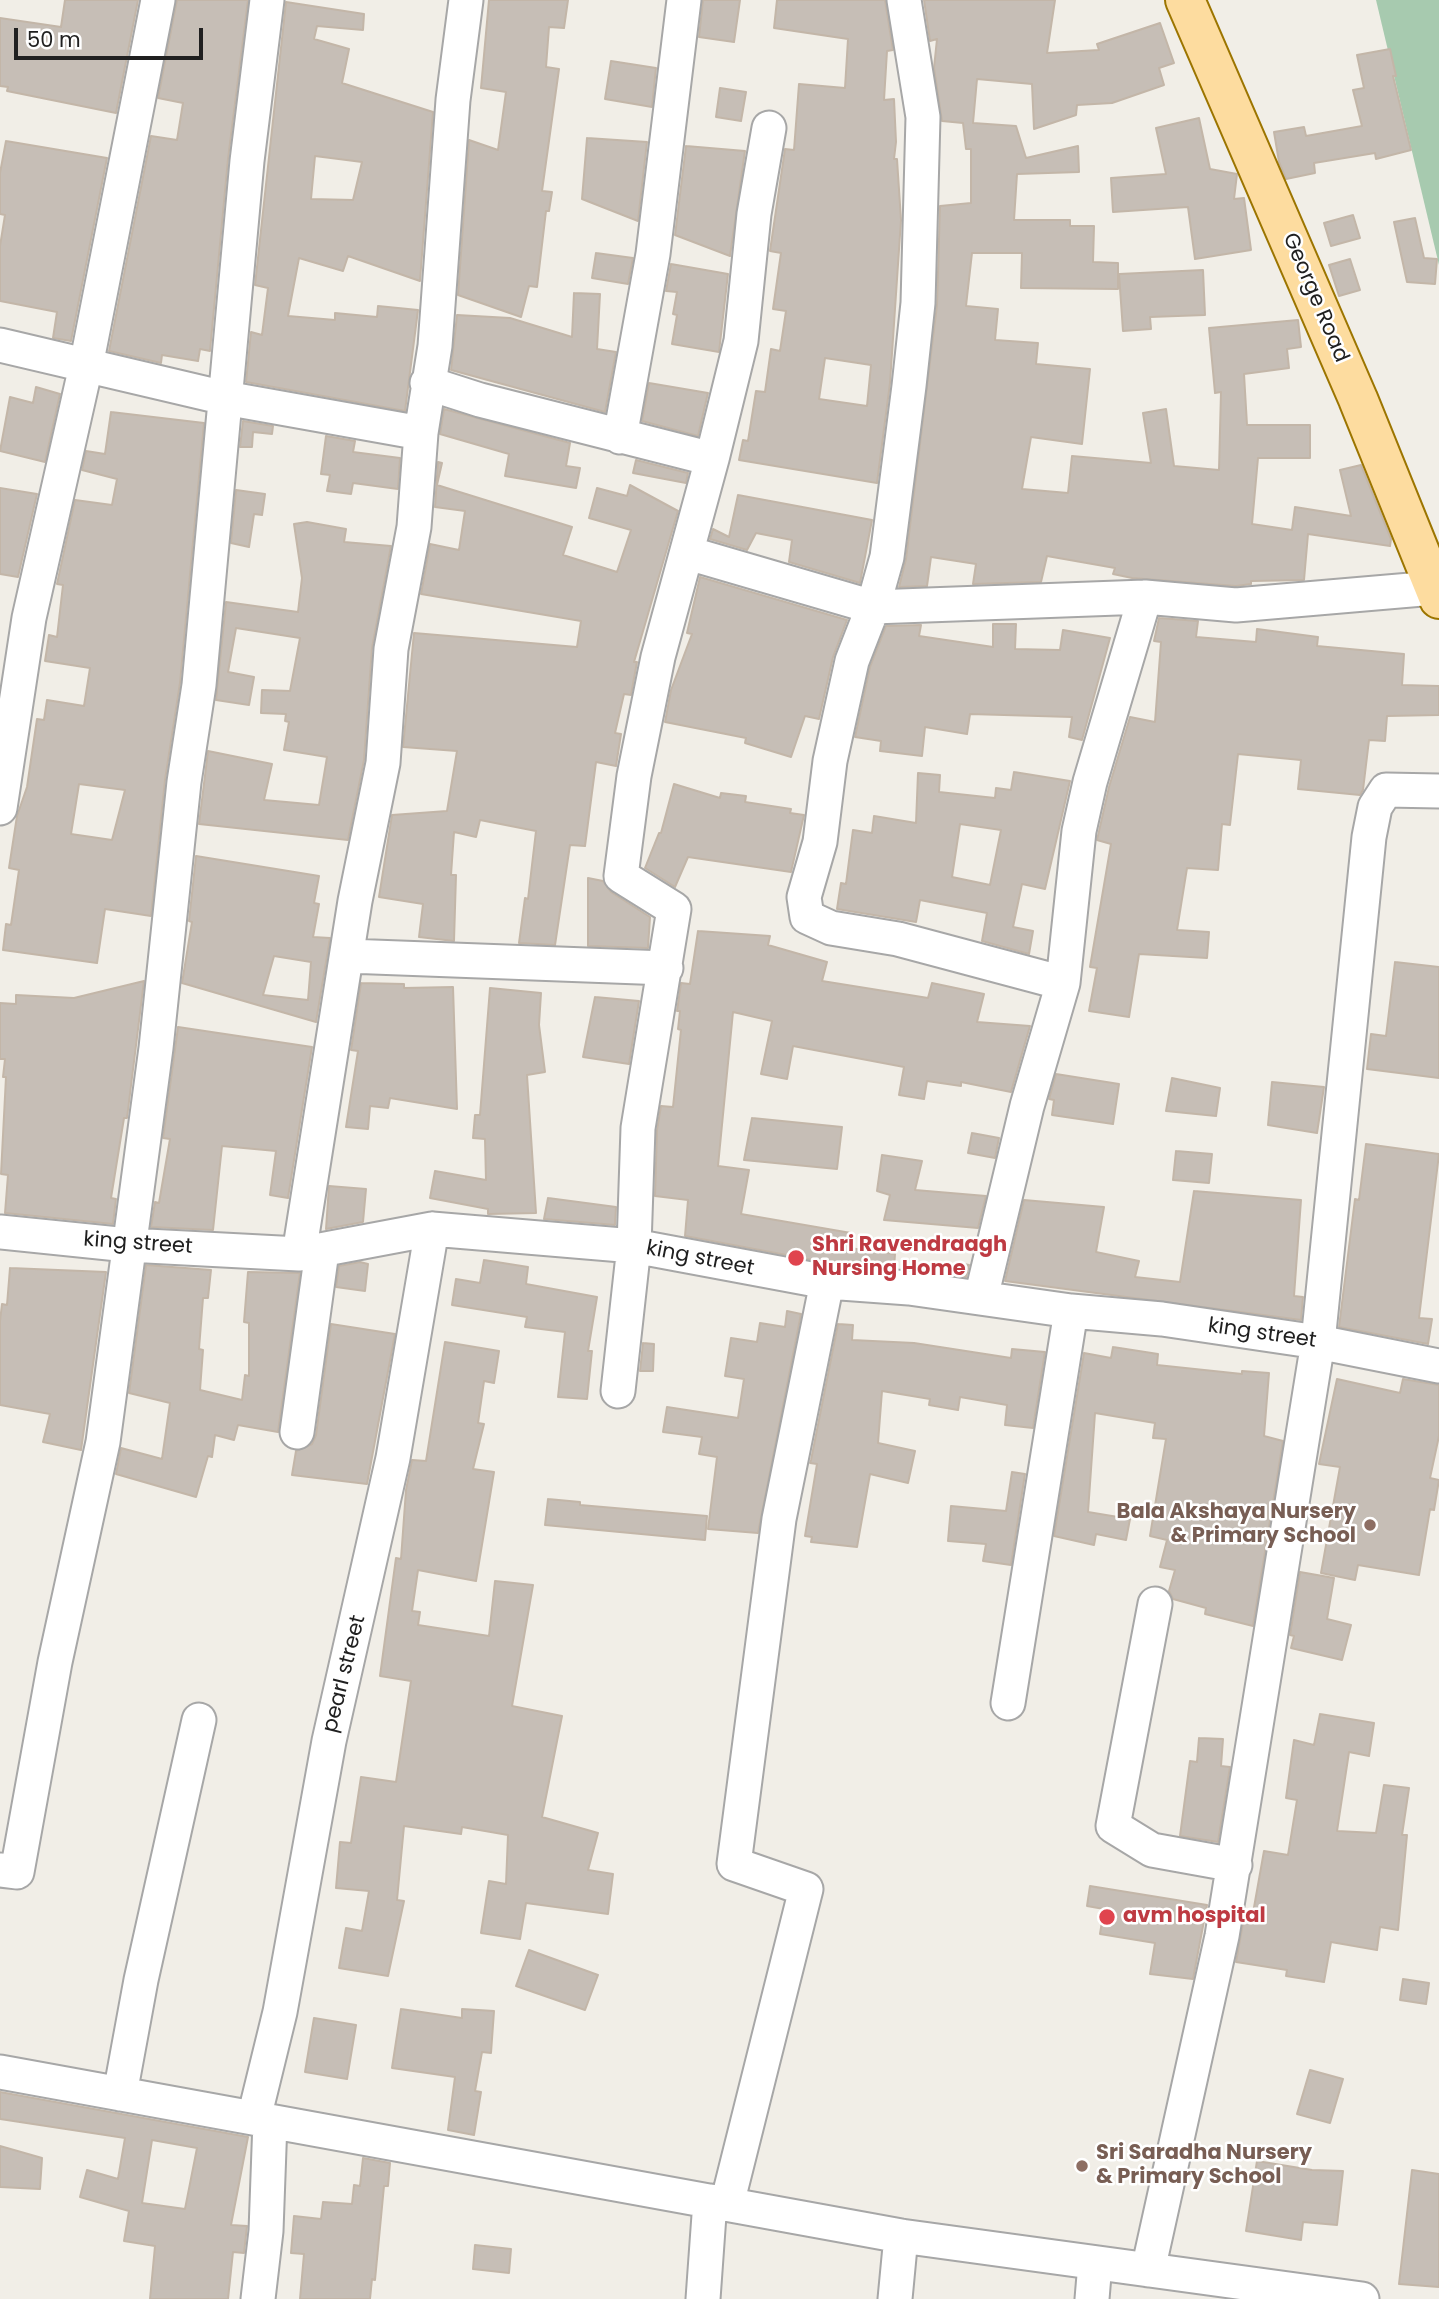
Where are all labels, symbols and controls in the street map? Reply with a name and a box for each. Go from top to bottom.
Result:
scale bar [18,14,206,58]
text: 50 m [27,25,81,54]
street label: George Road [1276,230,1354,366]
street label: king street [83,1228,193,1260]
place label: Shri Ravendraagh Nursing Home [812,1233,1007,1283]
street label: king street [644,1236,756,1282]
marker: Shri Ravendraagh Nursing Home [786,1248,806,1268]
street label: king street [1206,1314,1318,1354]
place label: Bala Akshaya Nursery & Primary School [1117,1500,1356,1550]
marker: Bala Akshaya Nursery & Primary School [1362,1517,1378,1533]
street label: pearl street [318,1613,372,1735]
place label: avm hospital [1123,1904,1266,1930]
marker: avm hospital [1097,1907,1117,1927]
place label: Sri Saradha Nursery & Primary School [1096,2141,1312,2191]
marker: Sri Saradha Nursery & Primary School [1074,2158,1090,2174]

